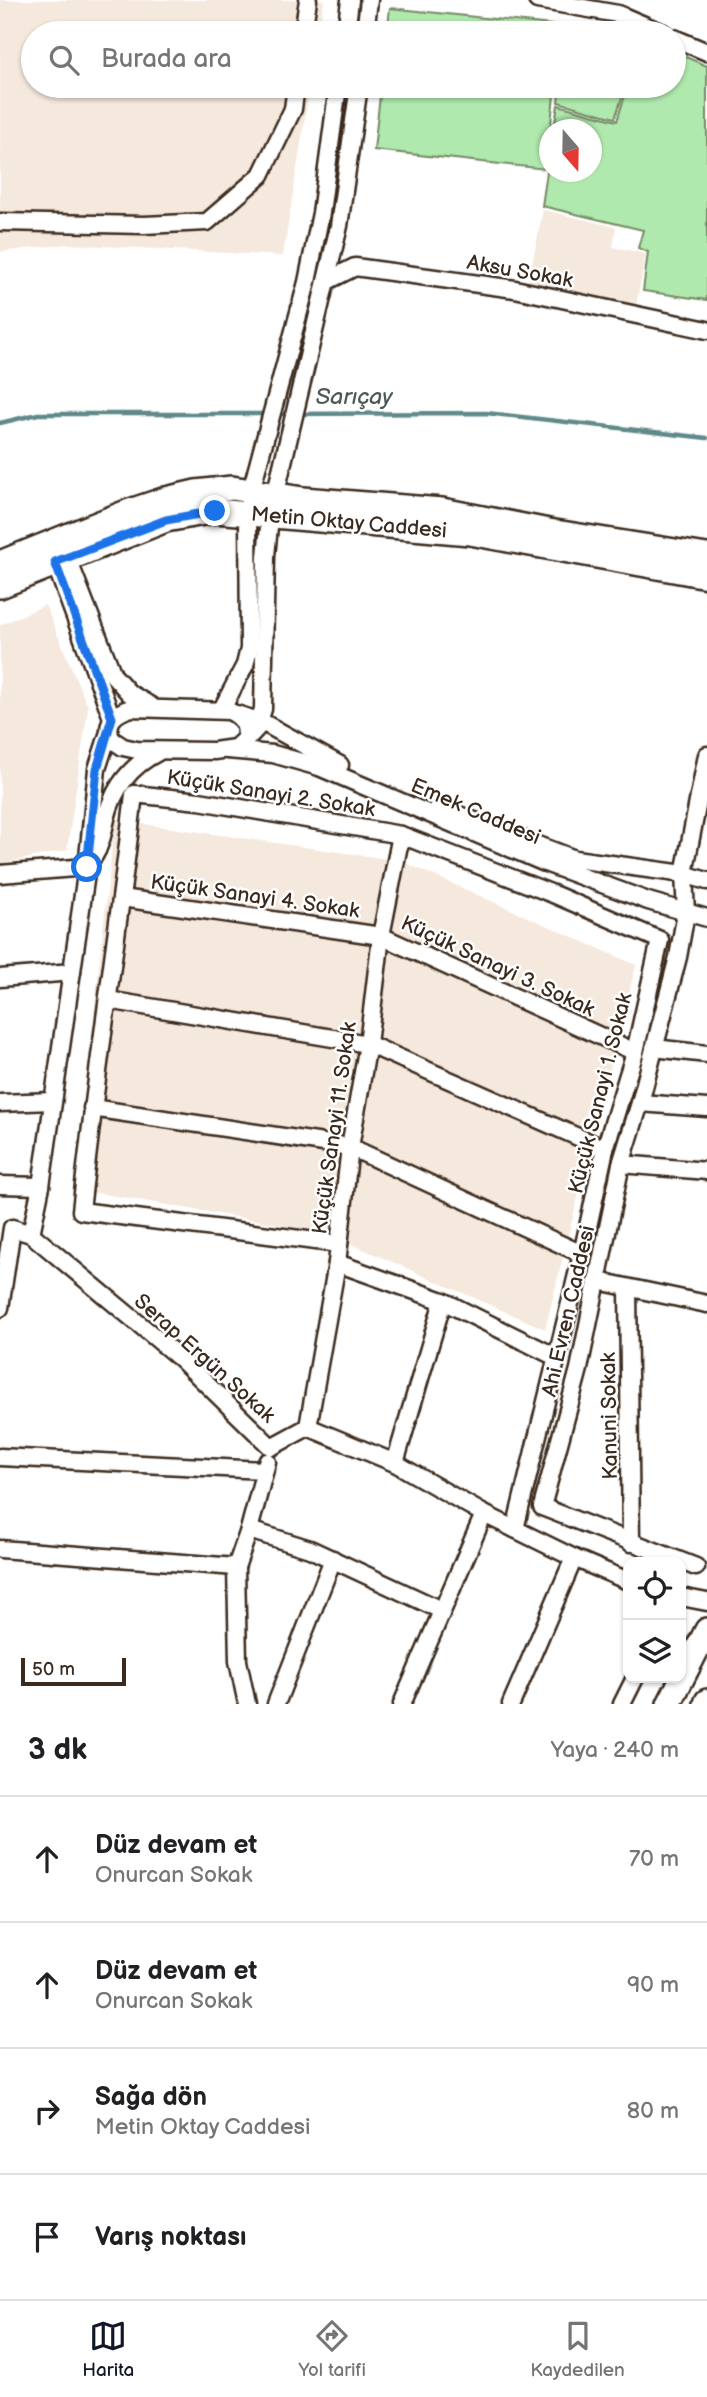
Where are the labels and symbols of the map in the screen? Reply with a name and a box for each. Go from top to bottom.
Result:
north arrow [539,119,602,182]
street label: Aksu Sokak [465,250,576,293]
water label: Sarıçay [315,383,393,411]
route end [199,495,230,526]
street label: Metin Oktay Caddesi [250,501,448,544]
street label: Küçük Sanayi 2. Sokak [165,765,377,822]
street label: Emek Caddesi [407,773,544,850]
route start [71,851,102,882]
street label: Küçük Sanayi 4. Sokak [149,869,362,924]
street label: Küçük Sanayi 3. Sokak [397,911,599,1023]
street label: Küçük Sanayi 1. Sokak [563,989,638,1196]
street label: Küçük Sanayi 11. Sokak [307,1020,362,1236]
street label: Ahi Evren Caddesi [537,1223,600,1399]
street label: Serap Ergün Sokak [129,1289,281,1429]
street label: Kanuni Sokak [596,1351,623,1480]
scale bar [21,1655,126,1687]

